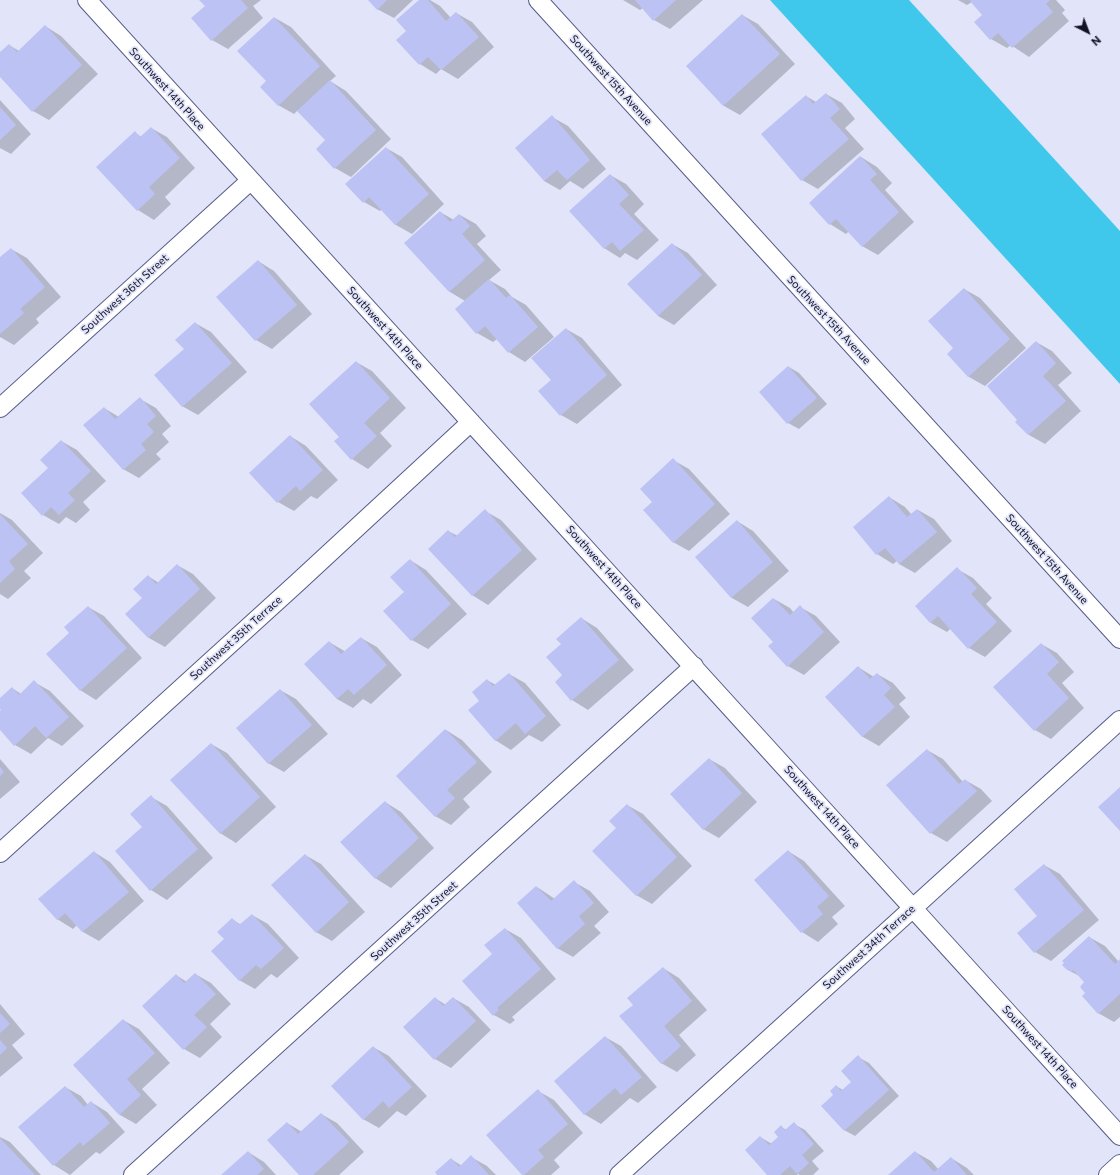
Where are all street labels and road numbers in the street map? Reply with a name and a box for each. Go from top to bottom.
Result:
street label: Southwest 15th Avenue [567,32,655,128]
street label: Southwest 14th Place [126,45,208,133]
street label: Southwest 36th Street [79,251,171,337]
street label: Southwest 15th Avenue [784,273,874,367]
street label: Southwest 14th Place [344,284,426,372]
street label: Southwest 15th Avenue [1003,511,1091,607]
street label: Southwest 14th Place [563,523,645,611]
street label: Southwest 35th Terrace [187,593,285,683]
street label: Southwest 14th Place [781,763,863,851]
street label: Southwest 35th Street [368,878,460,964]
street label: Southwest 34th Terrace [820,902,918,992]
street label: Southwest 14th Place [999,1003,1081,1091]

